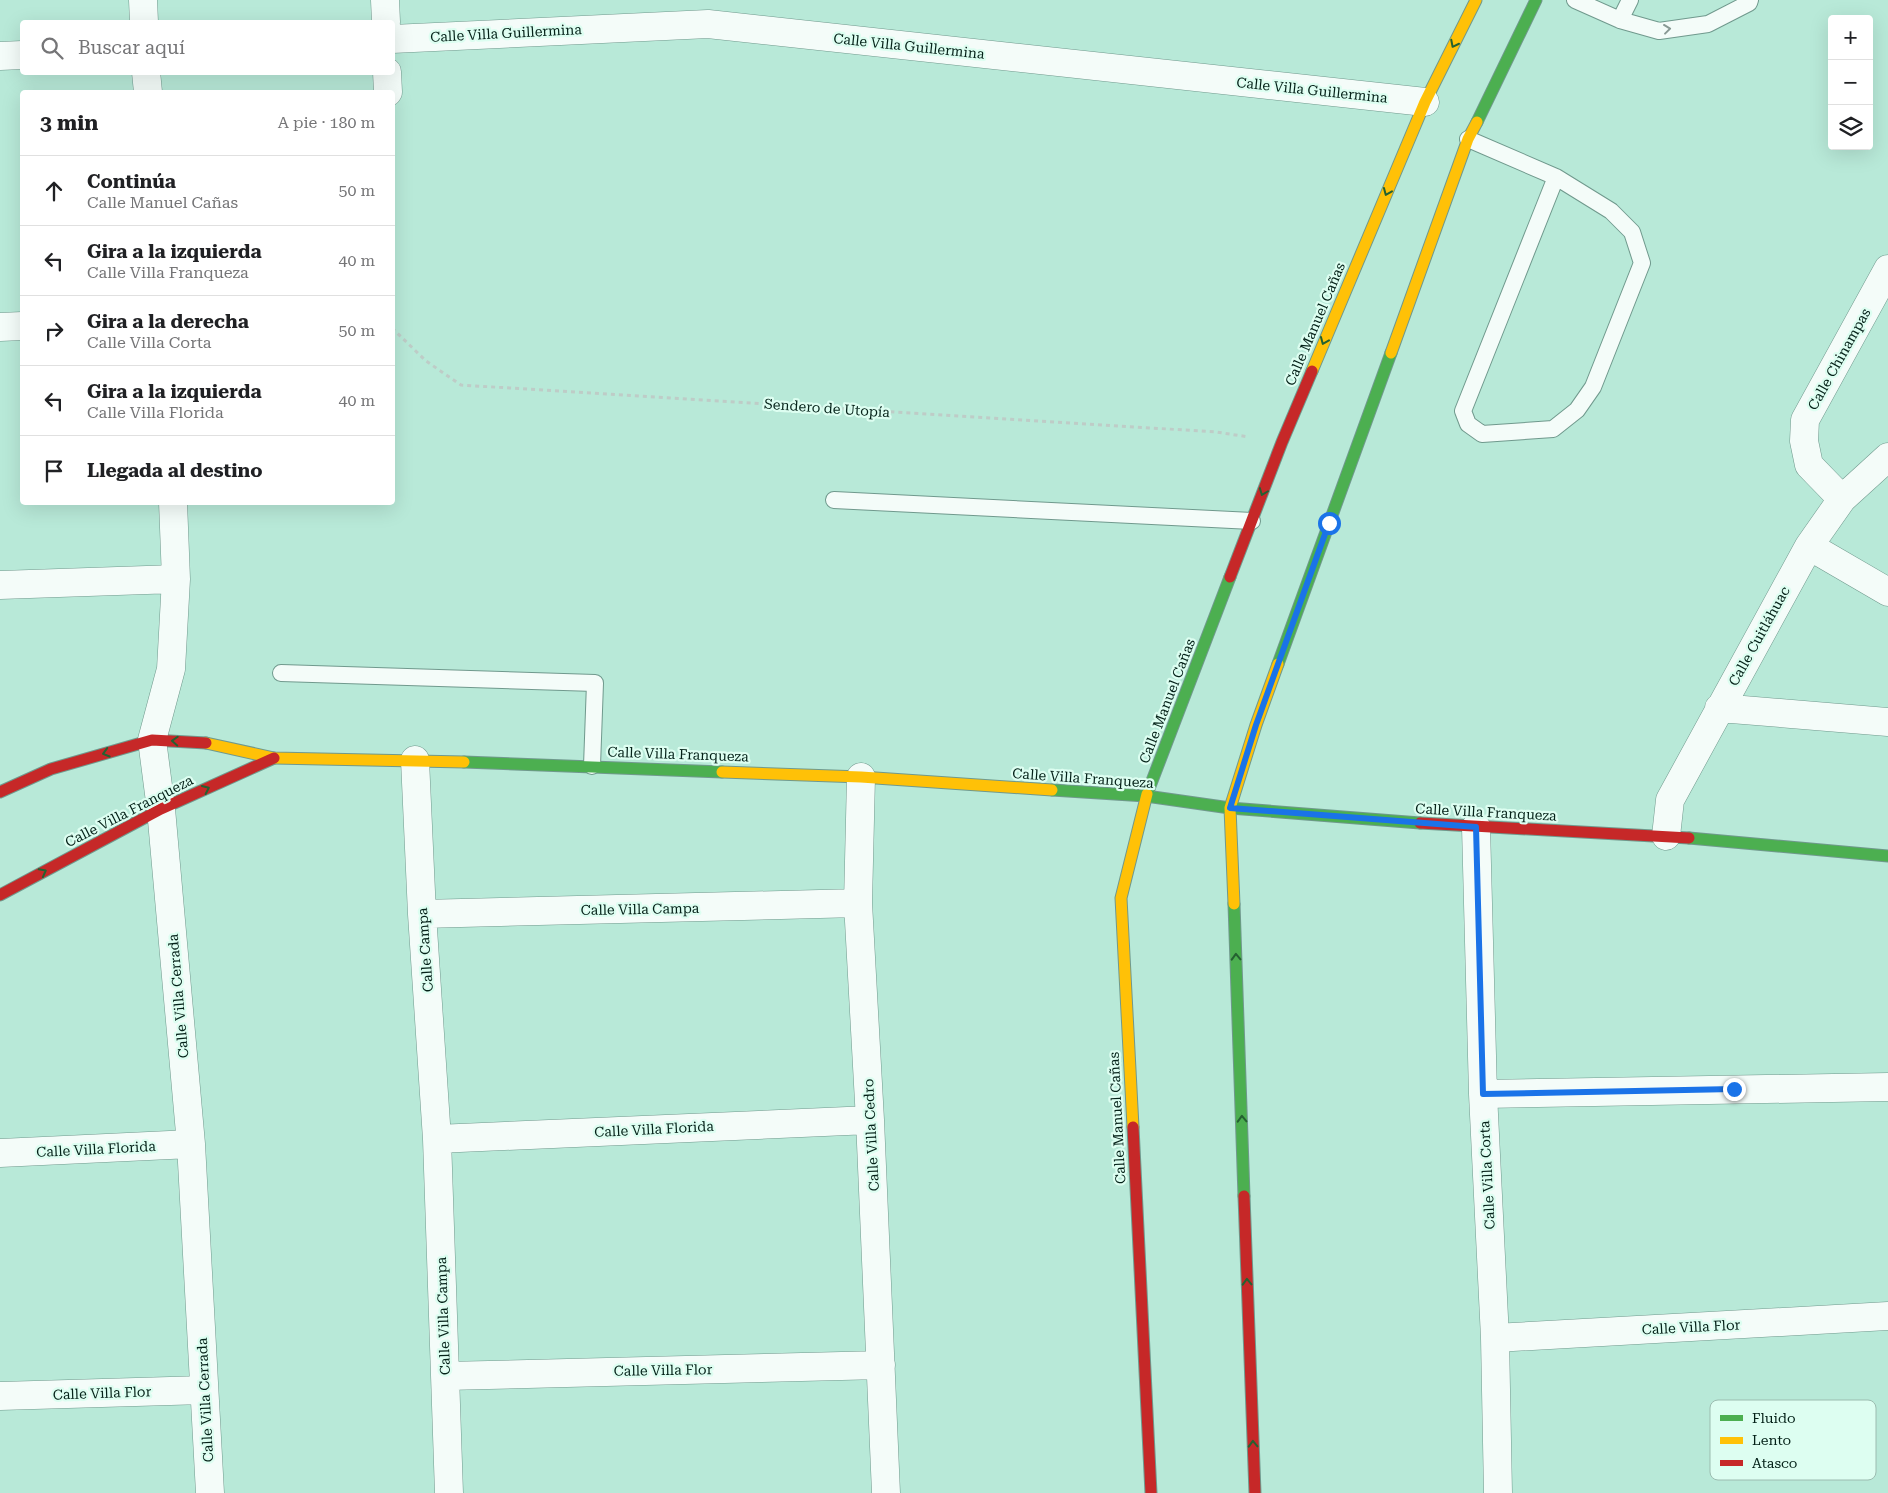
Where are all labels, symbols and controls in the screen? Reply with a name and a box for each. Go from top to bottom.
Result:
map controls [1828,15,1873,150]
button: + [1828,15,1873,60]
search box [20,20,395,75]
street label: Calle Villa Guillermina [430,21,583,45]
one-way arrow [1663,25,1672,35]
street label: Calle Villa Guillermina [833,30,986,62]
icon: search [38,34,66,62]
text: Buscar aquí [78,36,185,59]
one-way arrow [1450,38,1460,47]
button: − [1828,60,1873,105]
street label: Calle Villa Guillermina [1236,74,1389,106]
button: layers [1828,105,1873,150]
text: 3 min [40,111,98,135]
text: A pie · 180 m [278,113,375,132]
text: Continúa [87,170,176,193]
icon: ahead [40,177,68,205]
text: 50 m [338,181,375,200]
one-way arrow [1383,187,1394,196]
text: Calle Manuel Cañas [87,193,238,212]
text: Gira a la izquierda [87,240,262,263]
icon: left [40,247,68,275]
text: 40 m [338,251,375,270]
street label: Calle Manuel Cañas [1282,260,1348,388]
text: Calle Villa Franqueza [87,263,249,282]
street label: Calle Chinampas [1804,305,1874,413]
text: Gira a la derecha [87,310,249,333]
icon: right [40,317,68,345]
text: 50 m [338,321,375,340]
text: Calle Villa Corta [87,333,212,352]
one-way arrow [1320,336,1331,345]
text: Gira a la izquierda [87,380,262,403]
icon: left [40,387,68,415]
text: 40 m [338,391,375,410]
street label: Sendero de Utopía [763,396,891,420]
text: Calle Villa Florida [87,403,224,422]
icon: arrive [40,457,68,485]
text: Llegada al destino [87,459,263,482]
one-way arrow [1259,487,1269,496]
route start [1318,512,1341,535]
street label: Calle Cuitláhuac [1725,583,1793,688]
street label: Calle Manuel Cañas [1136,636,1198,766]
one-way arrow [170,735,178,746]
street label: Calle Villa Franqueza [607,744,749,764]
one-way arrow [101,747,110,758]
street label: Calle Villa Franqueza [1012,765,1155,791]
street label: Calle Villa Franqueza [62,772,196,850]
one-way arrow [201,785,210,795]
street label: Calle Villa Franqueza [1415,800,1557,824]
one-way arrow [38,869,47,879]
street label: Calle Villa Campa [581,900,700,918]
street label: Calle Campa [414,907,436,993]
street label: Calle Villa Cerrada [165,933,191,1059]
one-way arrow [1230,953,1241,961]
street label: Calle Manuel Cañas [1106,1051,1128,1184]
street label: Calle Villa Cedro [860,1078,882,1192]
route end [1723,1078,1746,1101]
one-way arrow [1236,1115,1247,1123]
street label: Calle Villa Florida [594,1118,715,1140]
street label: Calle Villa Corta [1476,1120,1498,1230]
street label: Calle Villa Florida [36,1138,157,1160]
street label: Calle Villa Campa [433,1256,453,1376]
one-way arrow [1242,1278,1253,1286]
street label: Calle Villa Flor [1641,1316,1741,1338]
street label: Calle Villa Cerrada [194,1337,216,1463]
street label: Calle Villa Flor [614,1361,713,1379]
street label: Calle Villa Flor [52,1383,152,1403]
legend [1710,1400,1876,1480]
text: Fluido [1752,1410,1796,1426]
text: Lento [1752,1432,1791,1448]
one-way arrow [1248,1440,1259,1448]
text: Atasco [1752,1455,1797,1471]

